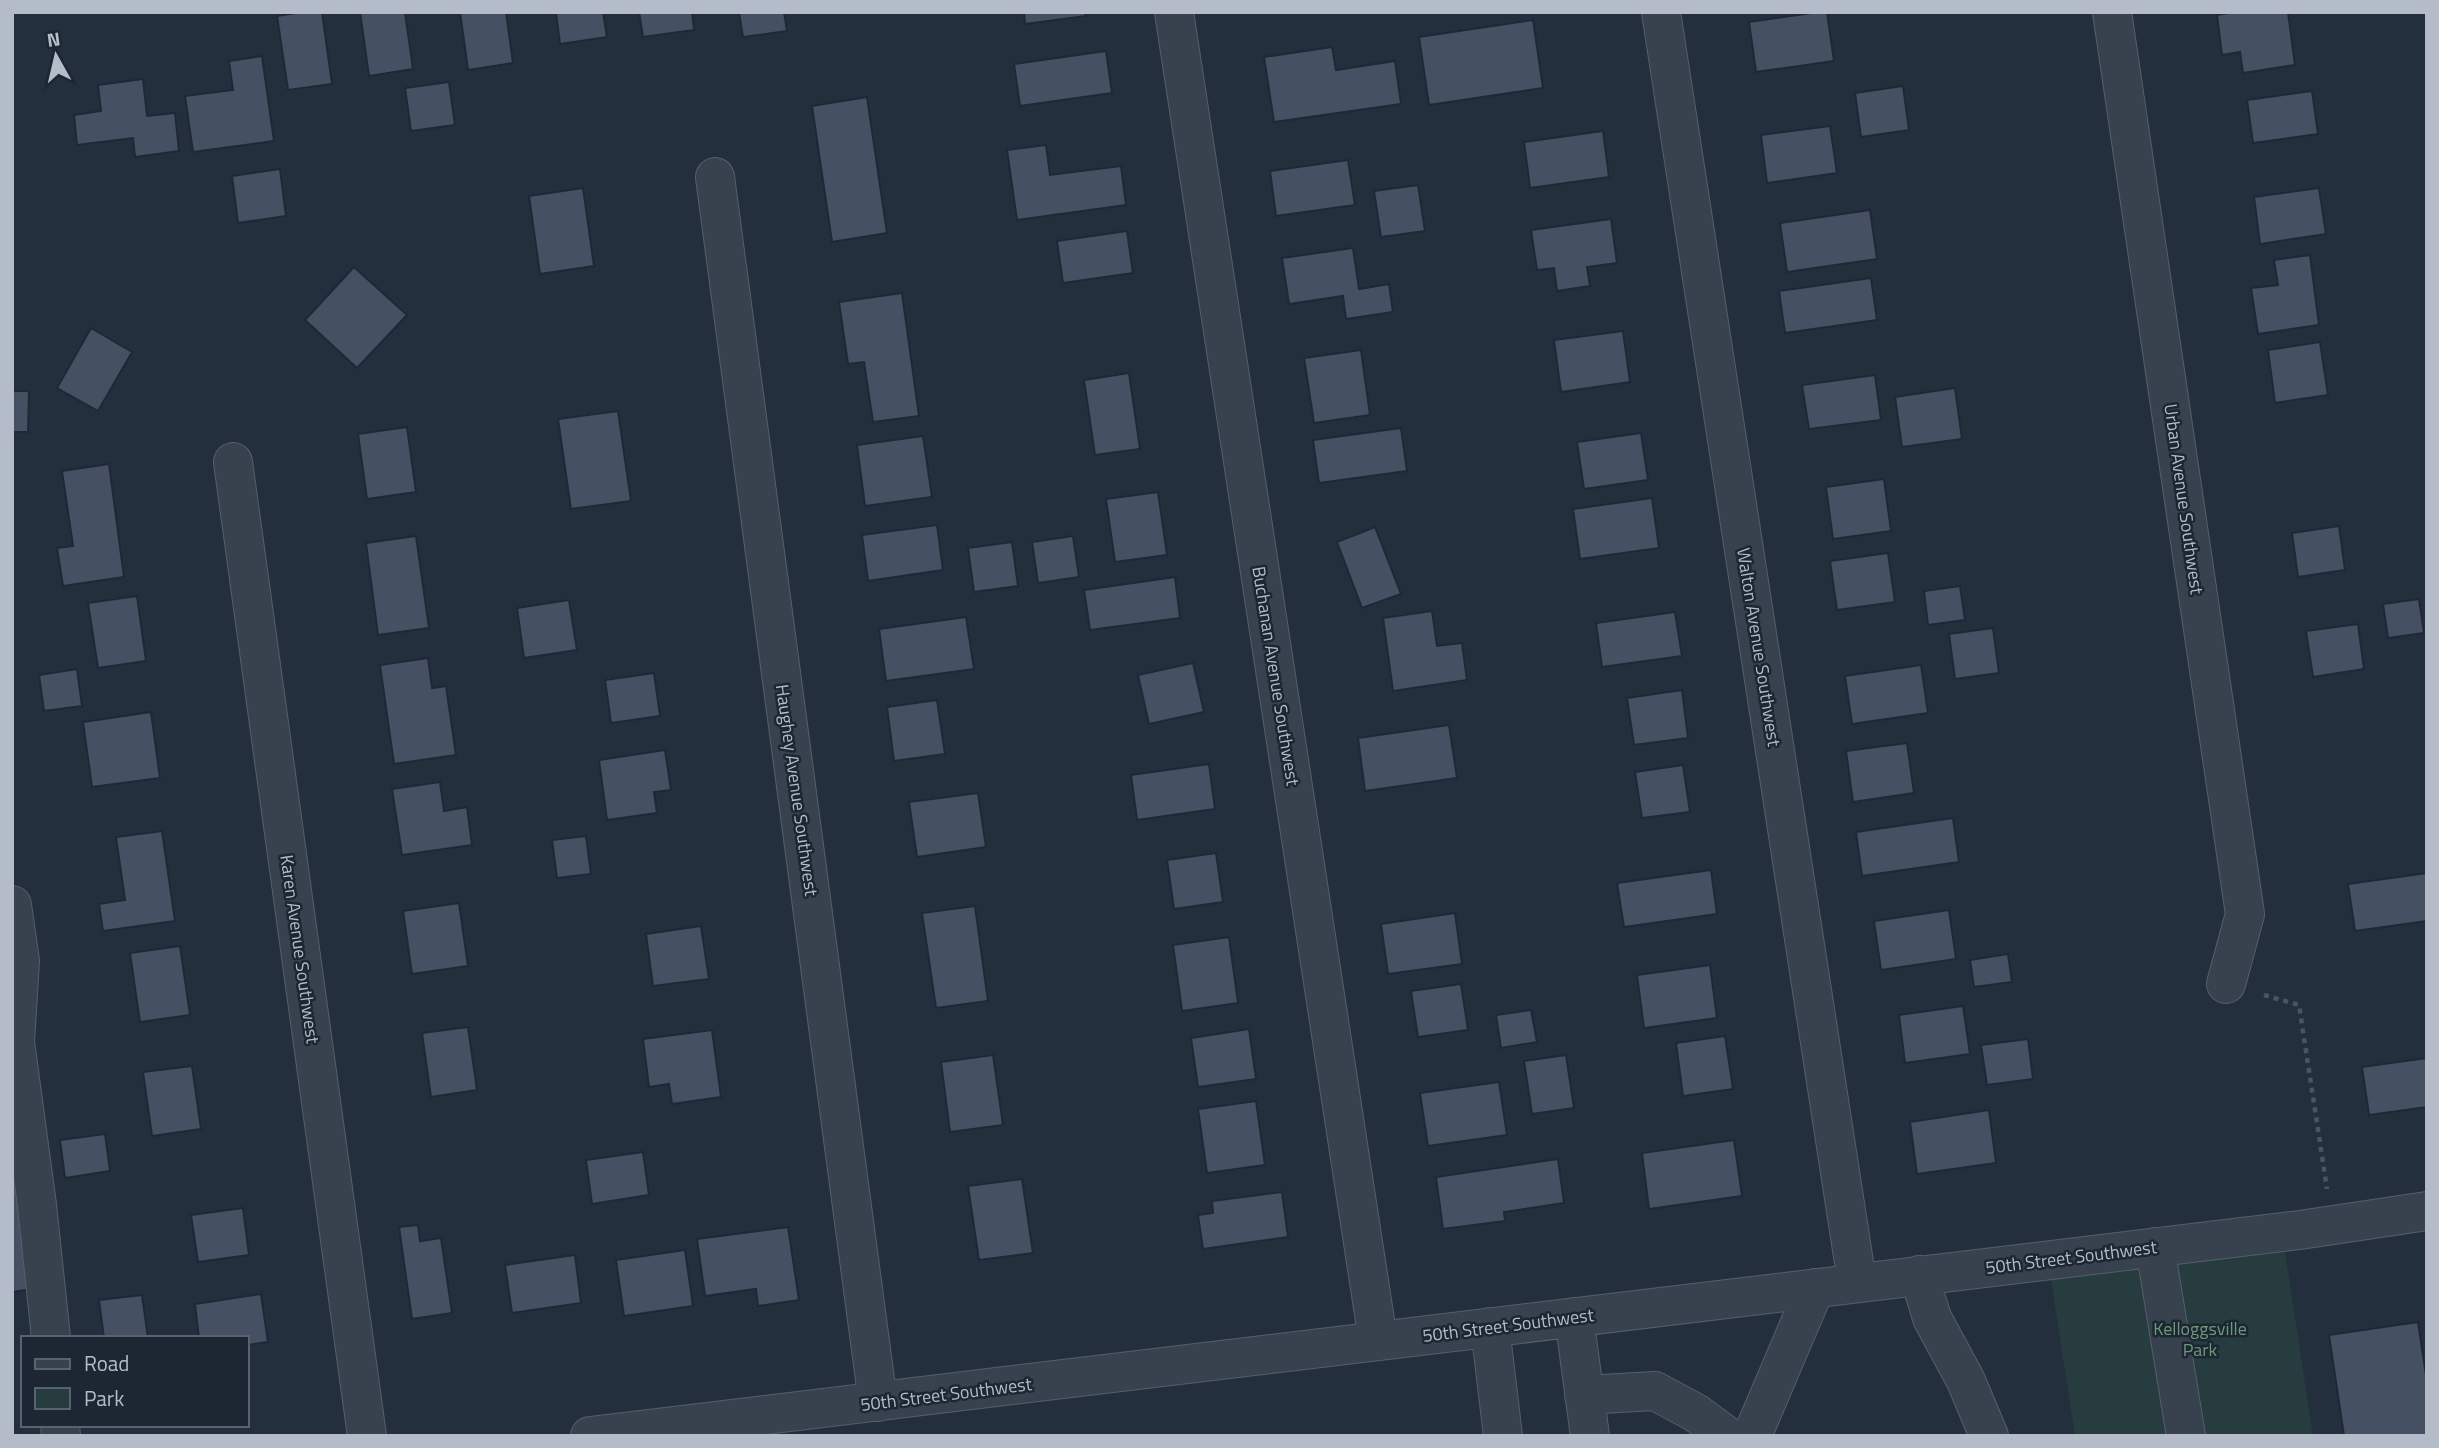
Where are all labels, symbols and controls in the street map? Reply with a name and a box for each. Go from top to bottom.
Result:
north arrow [21,21,91,91]
text: N [45,23,62,54]
street label: Urban Avenue Southwest [2157,402,2211,597]
street label: Walton Avenue Southwest [1730,546,1788,749]
street label: Buchanan Avenue Southwest [1245,564,1307,788]
street label: Haughey Avenue Southwest [769,682,825,898]
street label: Karen Avenue Southwest [273,853,327,1046]
street label: 50th Street Southwest [1984,1233,2159,1281]
street label: 50th Street Southwest [1421,1301,1596,1349]
park label: Kelloggsville Park [2153,1315,2247,1363]
legend [21,1336,248,1427]
text: Road [84,1347,129,1379]
street label: 50th Street Southwest [859,1370,1034,1418]
text: Park [84,1382,124,1414]

